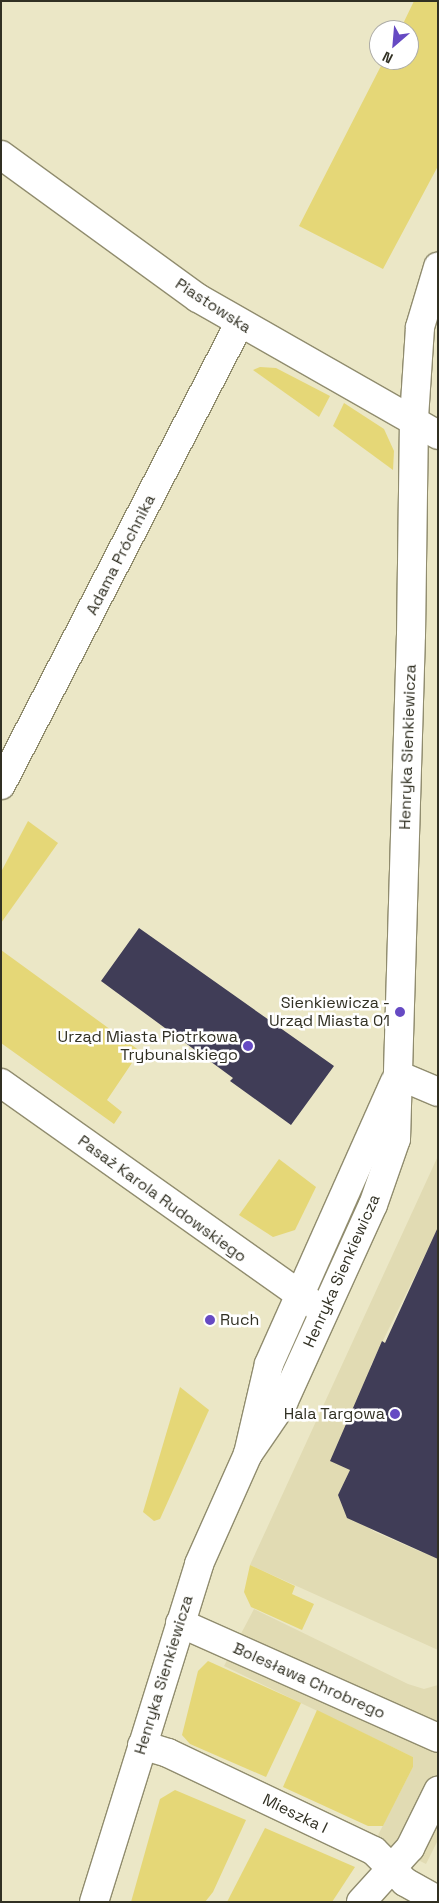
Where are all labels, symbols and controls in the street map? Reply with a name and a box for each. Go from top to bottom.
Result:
north arrow [369,20,419,70]
text: N [379,47,396,68]
street label: Piastowska [171,274,255,338]
street label: Adama Próchnika [82,492,160,618]
street label: Henryka Sienkiewicza [396,664,420,830]
place label: Sienkiewicza - Urząd Miasta 01 [269,993,390,1031]
marker: Sienkiewicza - Urząd Miasta 01 [394,1006,406,1018]
place label: Urząd Miasta Piotrkowa Trybunalskiego [58,1027,238,1065]
marker: Urząd Miasta Piotrkowa Trybunalskiego [242,1040,254,1052]
street label: Pasaż Karola Rudowskiego [74,1131,250,1267]
street label: Henryka Sienkiewicza [300,1191,384,1351]
place label: Ruch [220,1310,259,1330]
marker: Ruch [204,1314,216,1326]
place label: Hala Targowa [283,1404,385,1424]
marker: Hala Targowa [389,1408,401,1420]
street label: Henryka Sienkiewicza [131,1593,197,1757]
street label: Bolesława Chrobrego [230,1639,388,1723]
street label: Mieszka I [259,1790,331,1838]

